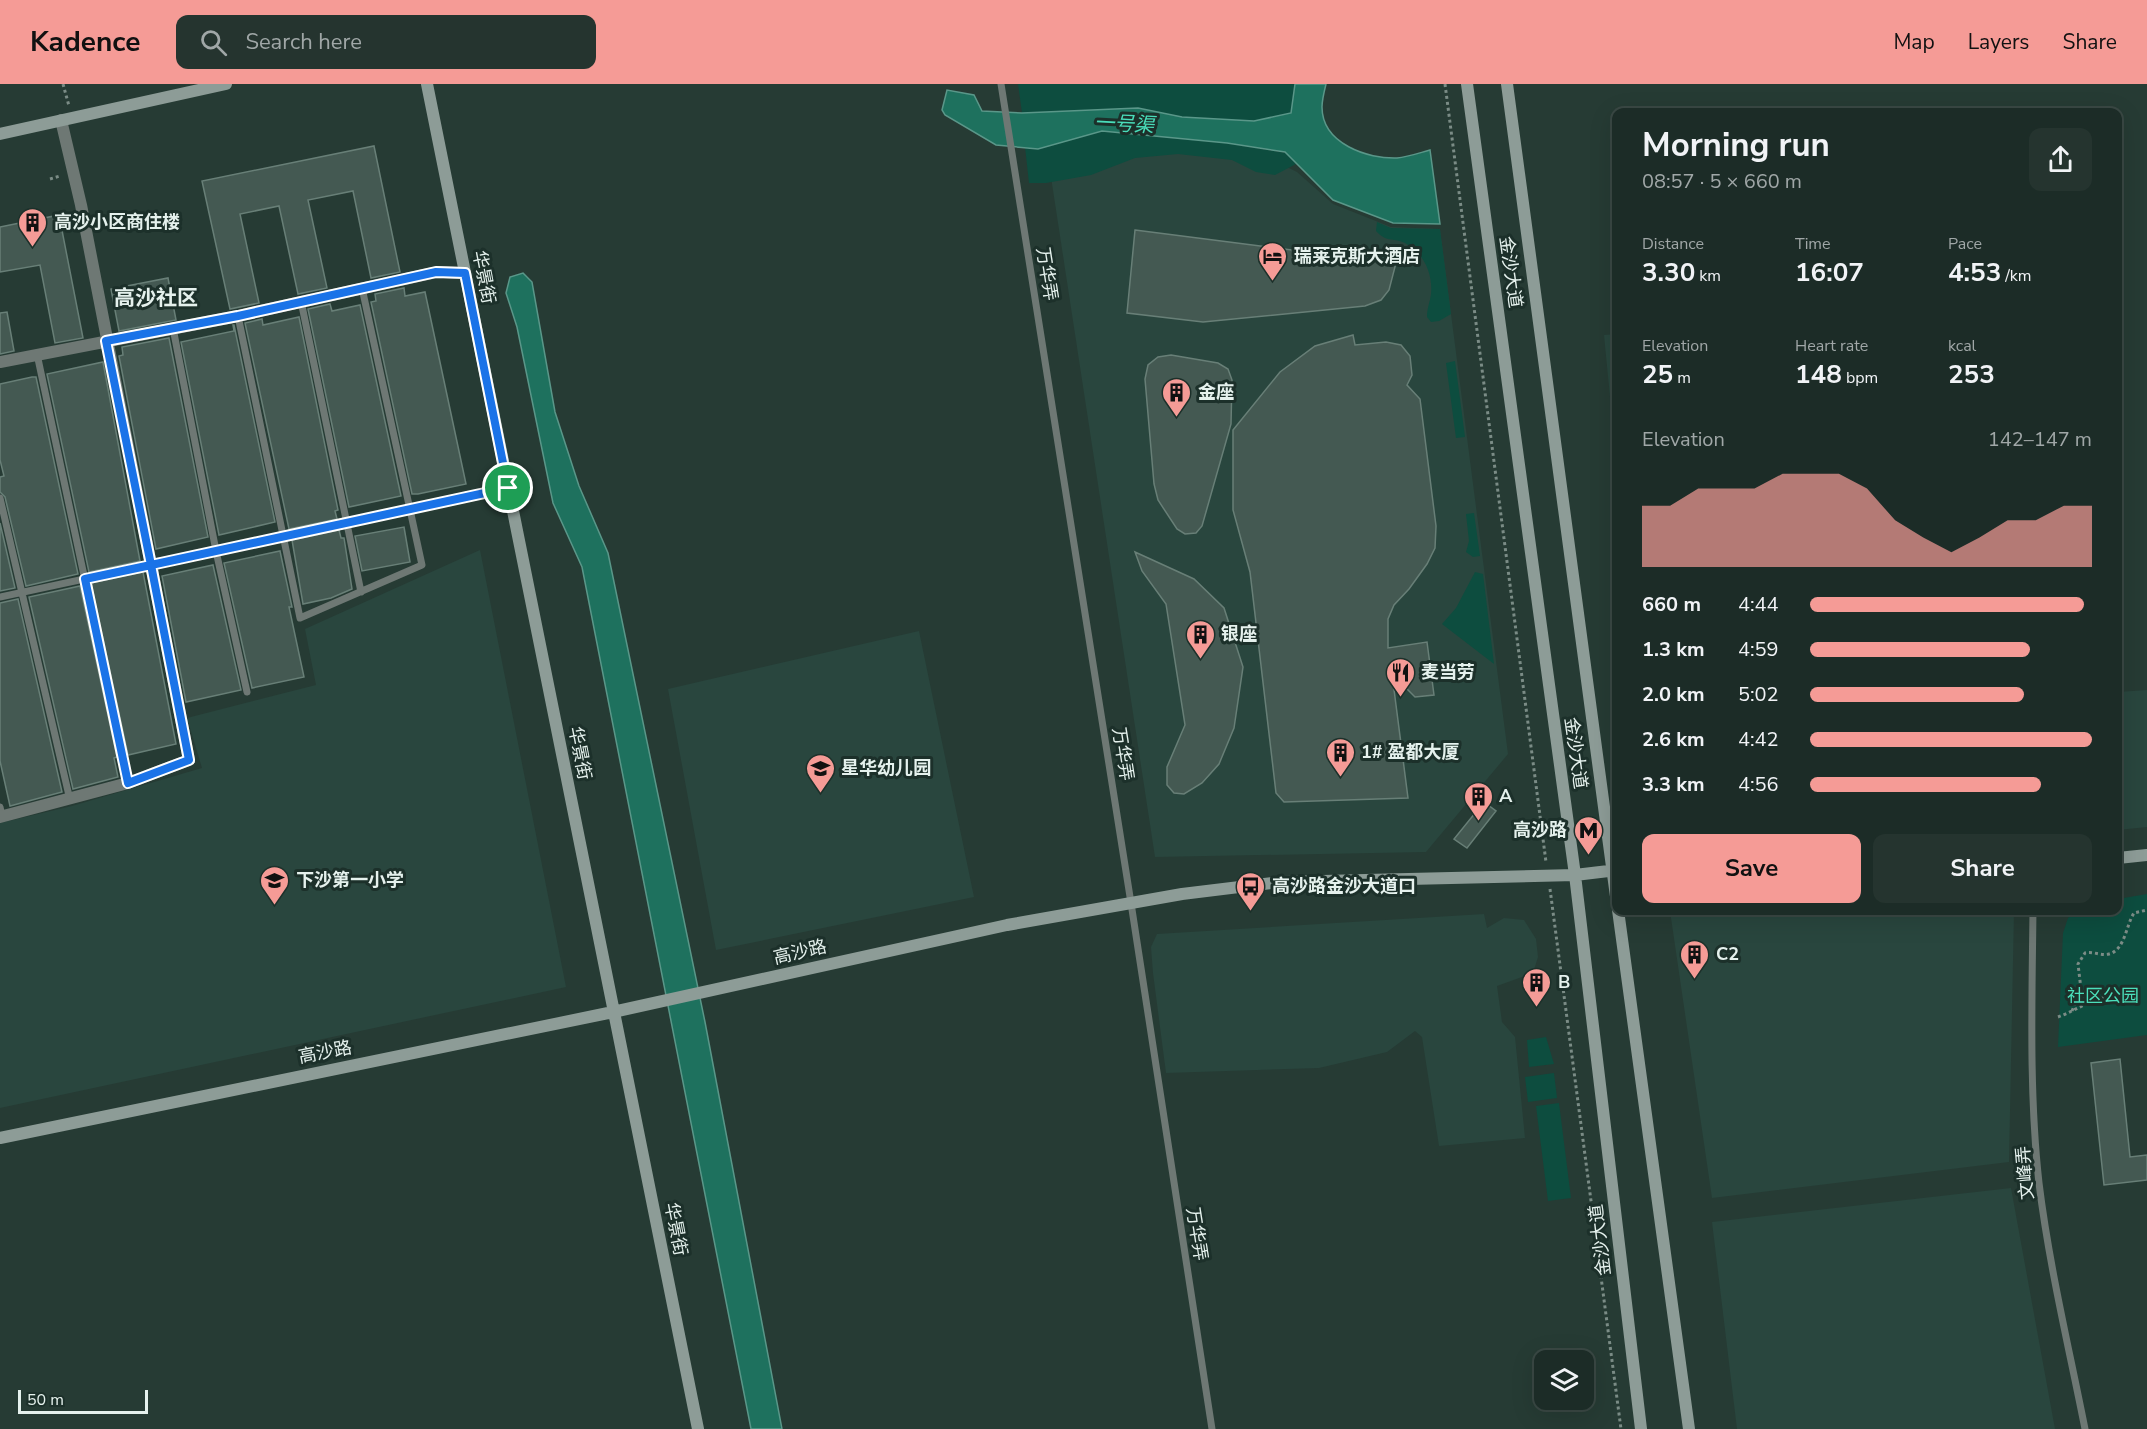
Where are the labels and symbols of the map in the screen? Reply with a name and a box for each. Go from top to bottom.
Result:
water label: 一号渠 [1093,109,1158,139]
building icon: 高沙小区商住楼 [17,206,49,248]
place label: 高沙小区商住楼 [54,210,180,234]
street label: 金沙大道 [1494,235,1528,309]
hotel icon: 瑞莱克斯大酒店 [1257,240,1289,282]
place label: 瑞莱克斯大酒店 [1294,244,1420,268]
street label: 万华弄 [1031,245,1063,303]
street label: 华景街 [467,248,501,306]
district label: 高沙社区 [114,284,198,312]
building icon: 金座 [1161,376,1193,418]
place label: 金座 [1198,380,1234,404]
pin [482,462,533,513]
building icon: 银座 [1184,618,1216,660]
place label: 银座 [1221,622,1257,646]
restaurant icon: 麦当劳 [1384,656,1416,698]
place label: 麦当劳 [1421,660,1475,684]
street label: 金沙大道 [1559,716,1593,790]
street label: 华景街 [563,724,597,782]
street label: 万华弄 [1107,725,1139,783]
building icon: 1# 盈都大厦 [1324,736,1356,778]
place label: 1# 盈都大厦 [1361,740,1459,764]
school or university icon: 星华幼儿园 [804,752,836,794]
place label: 星华幼儿园 [841,756,931,780]
building icon: A [1462,780,1494,822]
place label: A [1499,784,1513,808]
metro station icon: 高沙路 [1572,814,1604,856]
place label: 高沙路 [1513,818,1567,842]
school or university icon: 下沙第一小学 [259,864,291,906]
place label: 下沙第一小学 [296,868,404,892]
bus stop icon: 高沙路金沙大道口 [1235,870,1267,912]
place label: 高沙路金沙大道口 [1272,874,1416,898]
street label: 高沙路 [771,934,829,970]
building icon: C2 [1679,938,1711,980]
place label: C2 [1716,942,1739,966]
building icon: B [1521,966,1553,1008]
place label: B [1558,970,1570,994]
park label: 社区公园 [2067,984,2139,1008]
street label: 高沙路 [296,1035,354,1069]
street label: 文峰弄 [2011,1145,2039,1201]
street label: 华景街 [659,1200,693,1258]
street label: 金沙大道 [1584,1203,1616,1277]
street label: 万华弄 [1181,1205,1213,1263]
scale bar [18,1387,148,1414]

